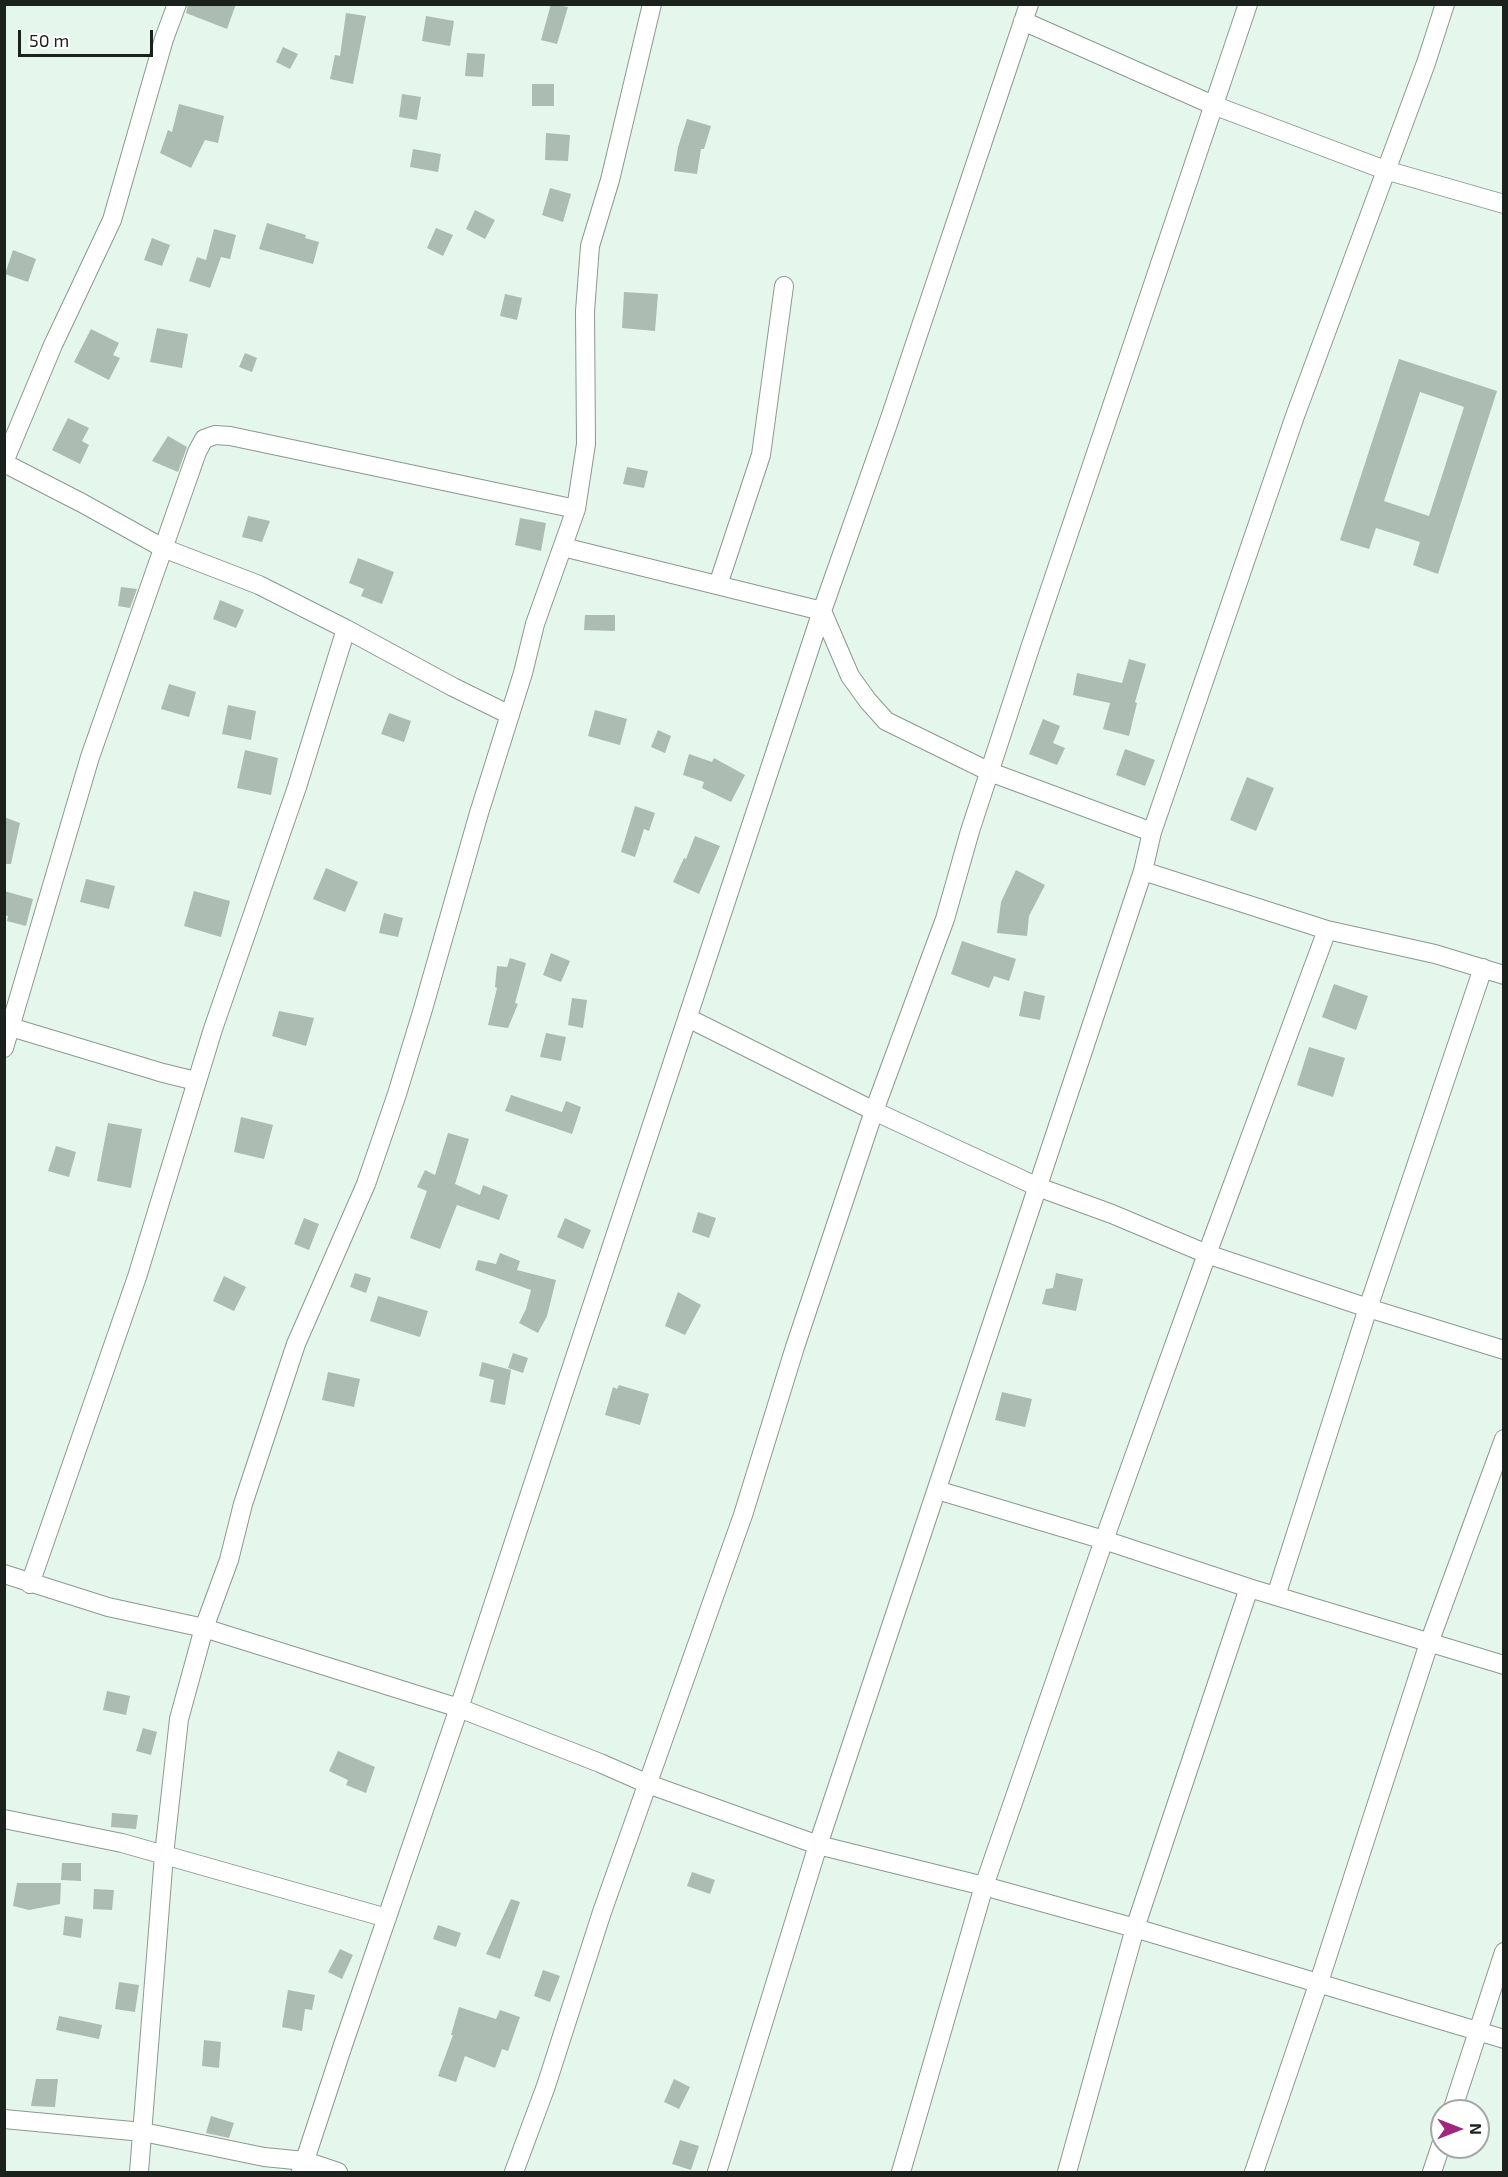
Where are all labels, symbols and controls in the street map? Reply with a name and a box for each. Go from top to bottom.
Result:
scale bar [21,18,156,56]
text: 50 m [29,29,69,51]
north arrow [1430,2099,1490,2159]
text: N [1467,2123,1486,2135]

